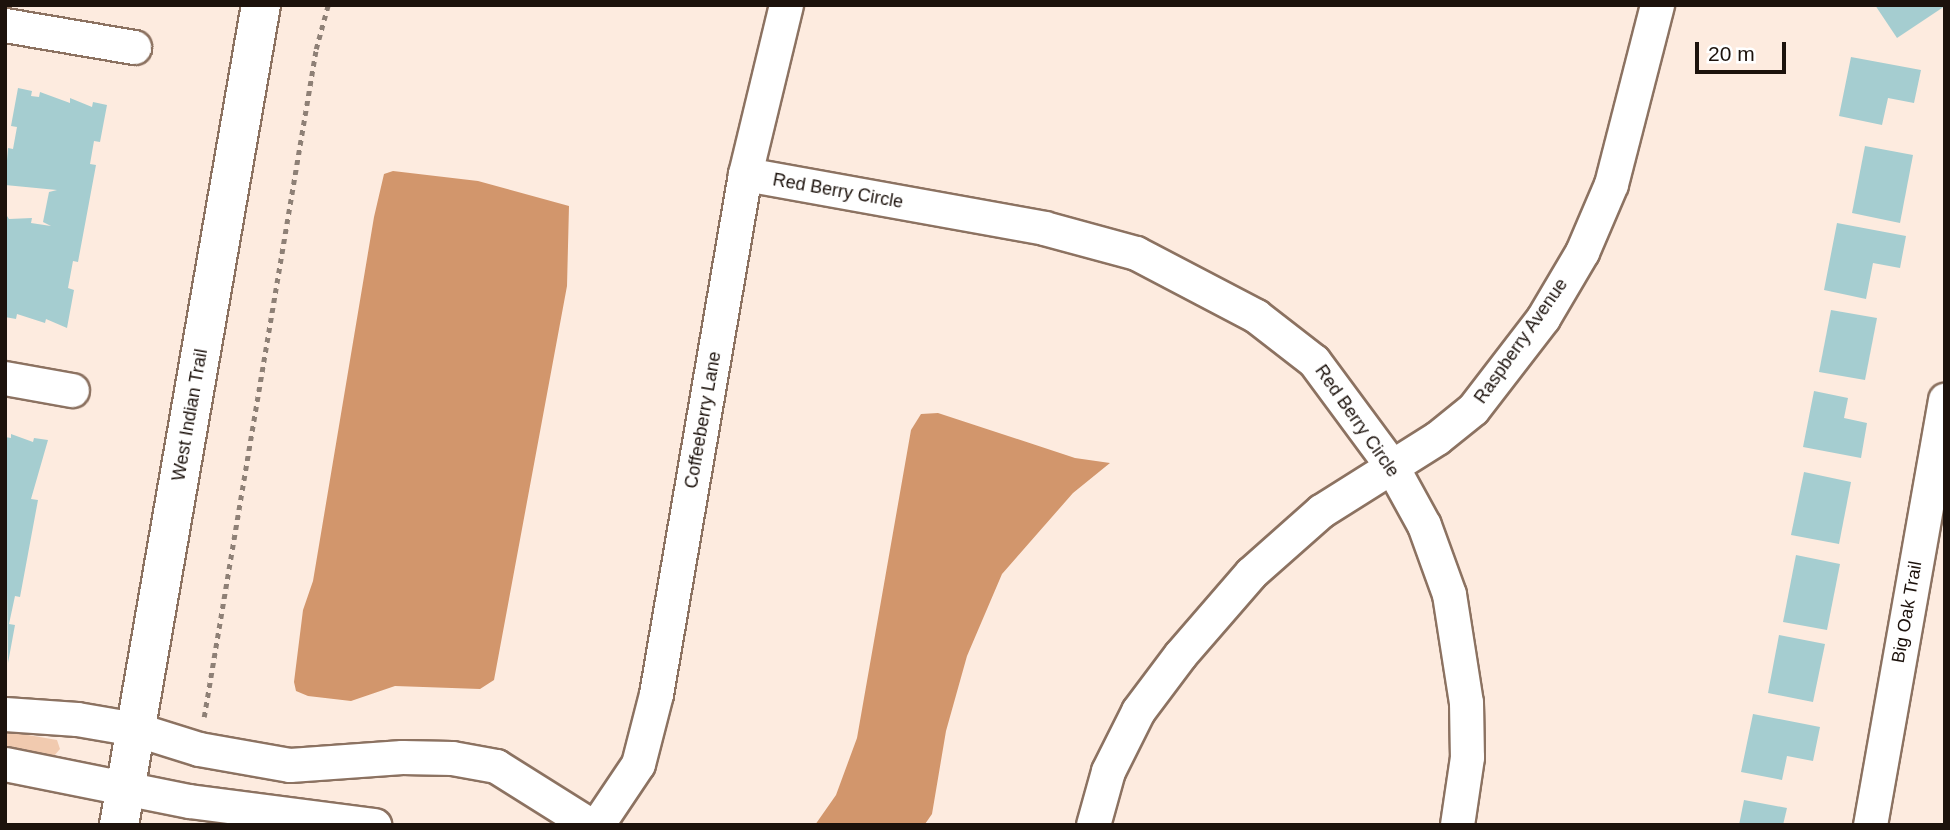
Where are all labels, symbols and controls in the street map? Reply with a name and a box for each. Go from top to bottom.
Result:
scale bar [1698,28,1789,72]
text: 20 m [1708,42,1755,65]
street label: Red Berry Circle [771,169,905,213]
street label: Raspberry Avenue [1469,274,1573,408]
street label: West Indian Trail [168,347,212,483]
street label: Coffeeberry Lane [680,350,726,490]
street label: Red Berry Circle [1310,361,1404,481]
street label: Big Oak Trail [1887,559,1927,665]

